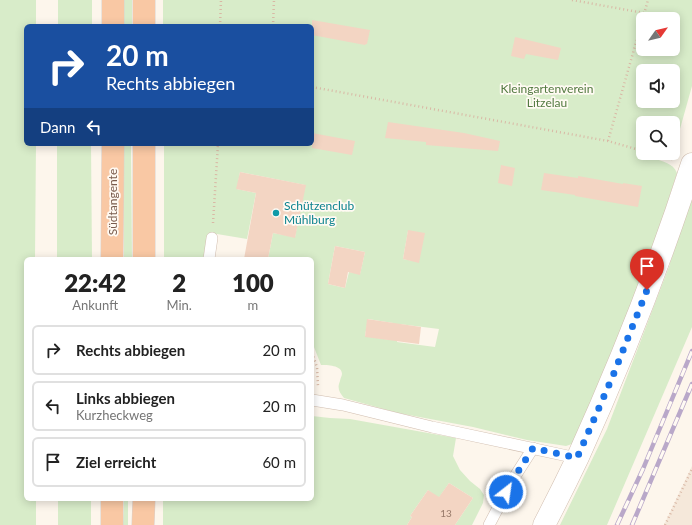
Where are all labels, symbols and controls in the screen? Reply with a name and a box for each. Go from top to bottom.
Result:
north arrow [636,12,680,56]
map controls [636,12,680,160]
text: 20 m [106,38,169,72]
icon: right [40,40,92,92]
button: sound [636,64,680,108]
text: Rechts abbiegen [106,72,235,94]
park label: Kleingartenverein Litzelau [501,81,593,110]
icon: left [83,116,105,138]
button: search [636,116,680,160]
text: Dann [40,118,75,136]
street label: Südtangente [105,169,120,235]
place label: Schützenclub Mühlburg [284,198,354,227]
marker: Schützenclub Mühlburg [271,208,281,218]
pin [630,249,664,290]
icon: arrive [636,255,658,277]
text: 22:42 [64,268,126,297]
text: 2 [172,268,186,297]
text: 100 [232,268,274,297]
text: Ankunft [72,297,118,313]
text: Min. [166,297,192,313]
text: m [248,297,258,313]
icon: right [42,339,64,361]
text: Rechts abbiegen [76,341,185,359]
text: 20 m [262,341,296,359]
text: Links abbiegen [76,389,175,407]
icon: left [42,395,64,417]
text: 20 m [262,397,296,415]
text: Kurzheckweg [76,407,153,423]
icon: arrive [42,451,64,473]
text: Ziel erreicht [76,453,156,471]
text: 60 m [262,453,296,471]
position arrow [485,471,527,513]
house number: 13 [440,507,452,519]

